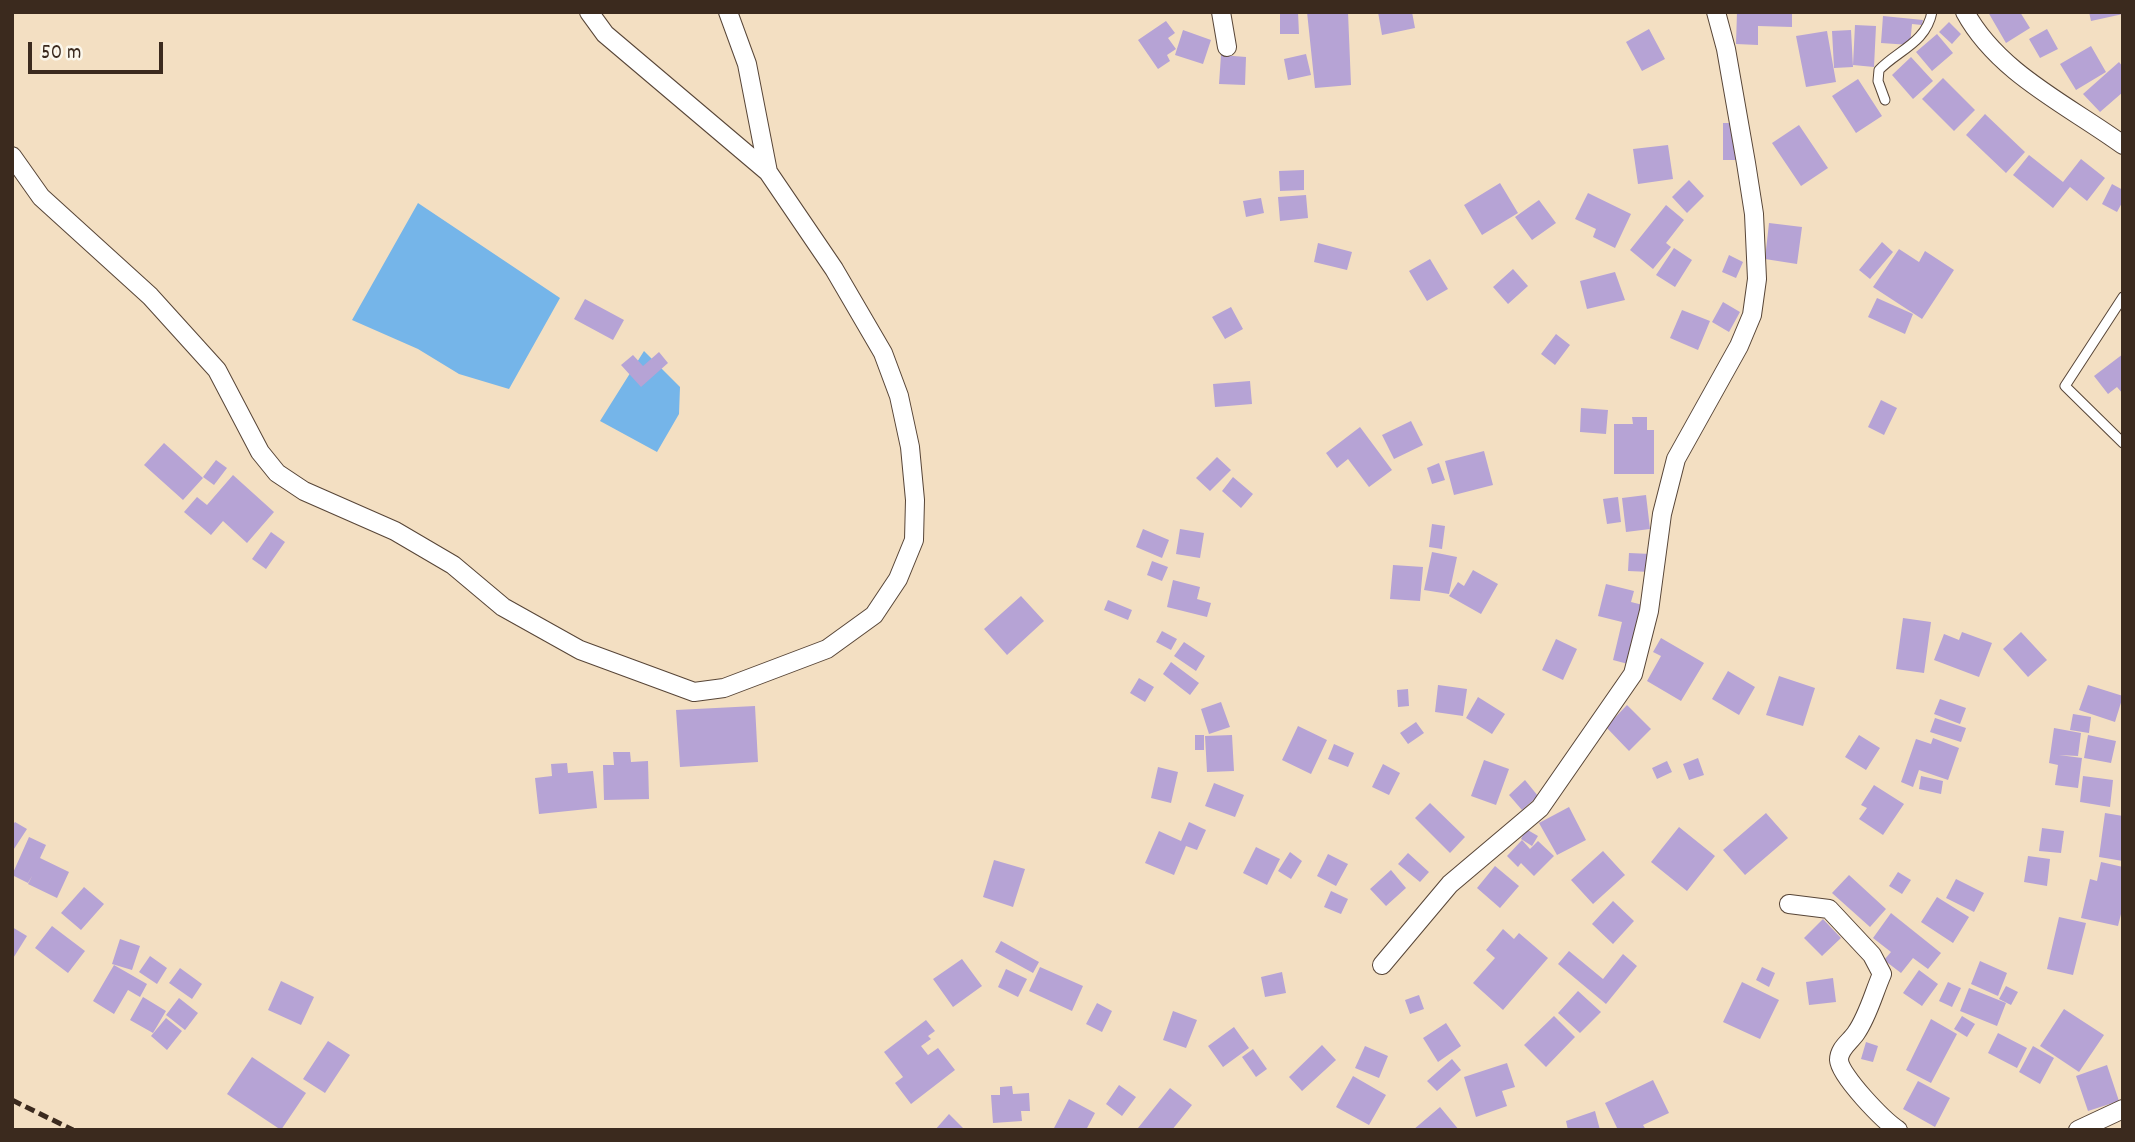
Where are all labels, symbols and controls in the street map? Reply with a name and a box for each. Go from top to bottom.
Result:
scale bar [32,28,166,72]
text: 50 m [41,39,81,69]

